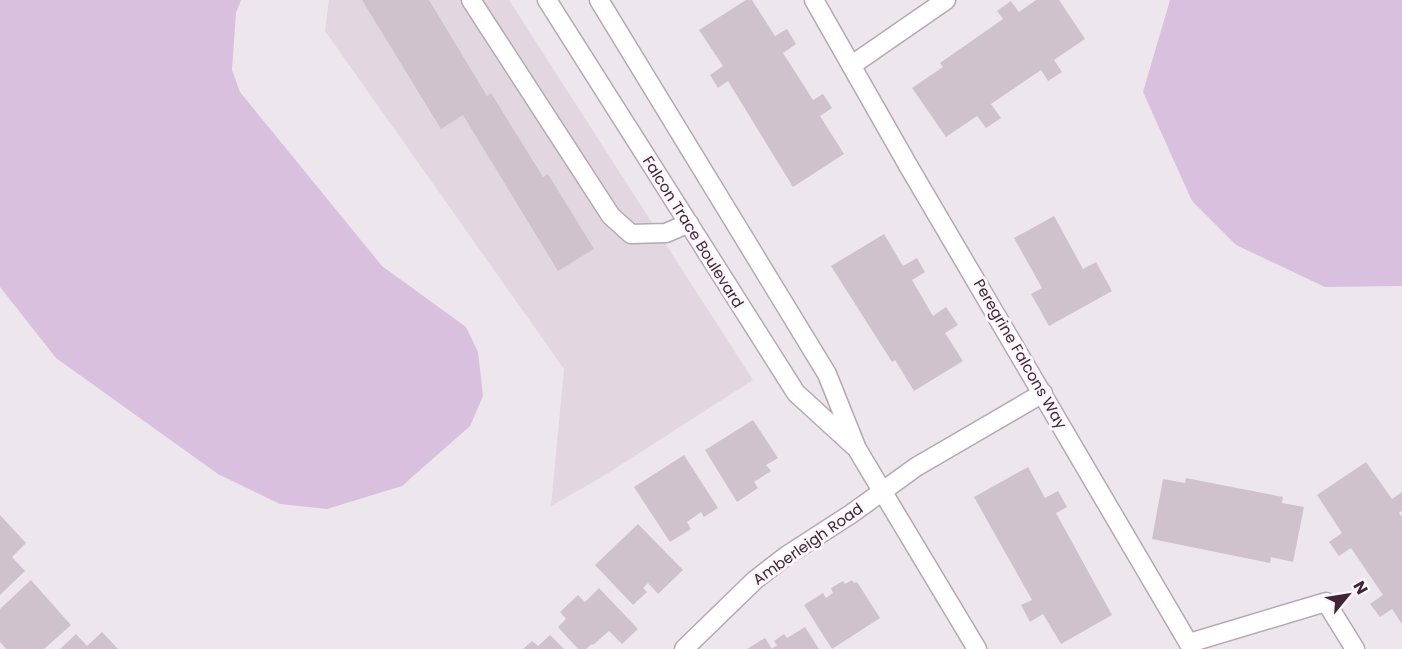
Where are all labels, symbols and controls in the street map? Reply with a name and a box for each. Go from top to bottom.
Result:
street label: Falcon Trace Boulevard [638,152,749,312]
street label: Peregrine Falcons Way [969,275,1072,433]
street label: Amberleigh Road [748,498,867,589]
north arrow [1318,565,1378,625]
text: N [1348,577,1374,599]

